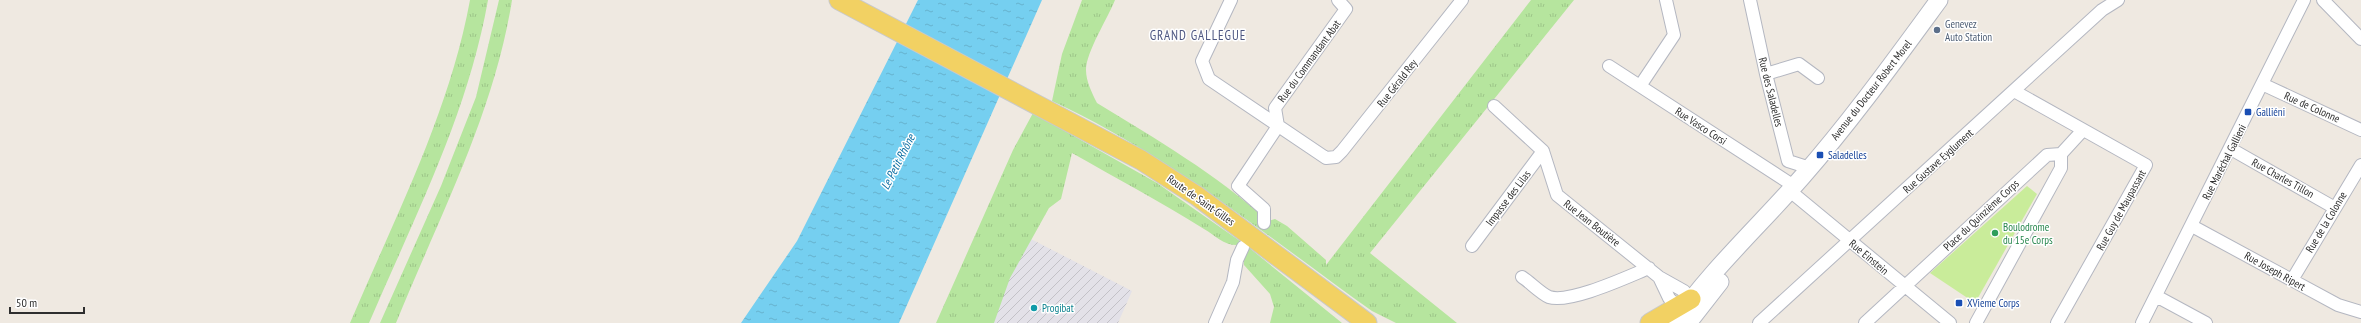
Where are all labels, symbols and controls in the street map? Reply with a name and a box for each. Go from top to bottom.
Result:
street label: Rue du Commandant Abat [1274,17,1344,105]
place label: Genevez Auto Station [1945,17,1992,44]
marker: Genevez Auto Station [1932,25,1942,35]
district label: GRAND GALLEGUE [1150,27,1246,44]
street label: Avenue du Docteur Robert Morel [1827,37,1915,143]
street label: Rue Gérald Rey [1374,55,1421,110]
street label: Rue des Saladelles [1756,56,1786,128]
street label: Rue de Colonne [2282,88,2342,126]
street label: Rue Vasco Corsi [1673,104,1729,148]
place label: Galliéni [2256,105,2285,119]
marker: Galliéni [2243,107,2253,117]
street label: Rue Maréchal Gallieni [2199,122,2249,202]
street label: Rue Gustave Eyglument [1900,126,1976,196]
water label: Le Petit Rhône [877,131,918,192]
place label: Saladelles [1828,148,1867,162]
marker: Saladelles [1815,150,1825,160]
street label: Rue Charles Tillon [2249,155,2317,201]
street label: Impasse des Lilas [1482,167,1534,229]
street label: Rue Guy de Maupassant [2093,167,2149,253]
street label: Route de Saint-Gilles [1165,172,1238,229]
street label: Place du Quinzième Corps [1940,176,2022,254]
street label: Rue de la Colonne [2302,188,2350,255]
street label: Rue Jean Boutière [1561,197,1623,250]
place label: Boulodrome du 15e Corps [2003,220,2053,247]
marker: Boulodrome du 15e Corps [1990,228,2000,238]
street label: Rue Einstein [1846,236,1892,278]
street label: Rue Joseph Ripert [2242,248,2308,294]
scale bar [10,289,84,315]
text: 50 m [16,295,37,310]
place label: XVieme Corps [1967,296,2020,310]
marker: XVieme Corps [1954,298,1964,308]
place label: Progibat [1042,301,1074,315]
marker: Progibat [1029,303,1039,313]

